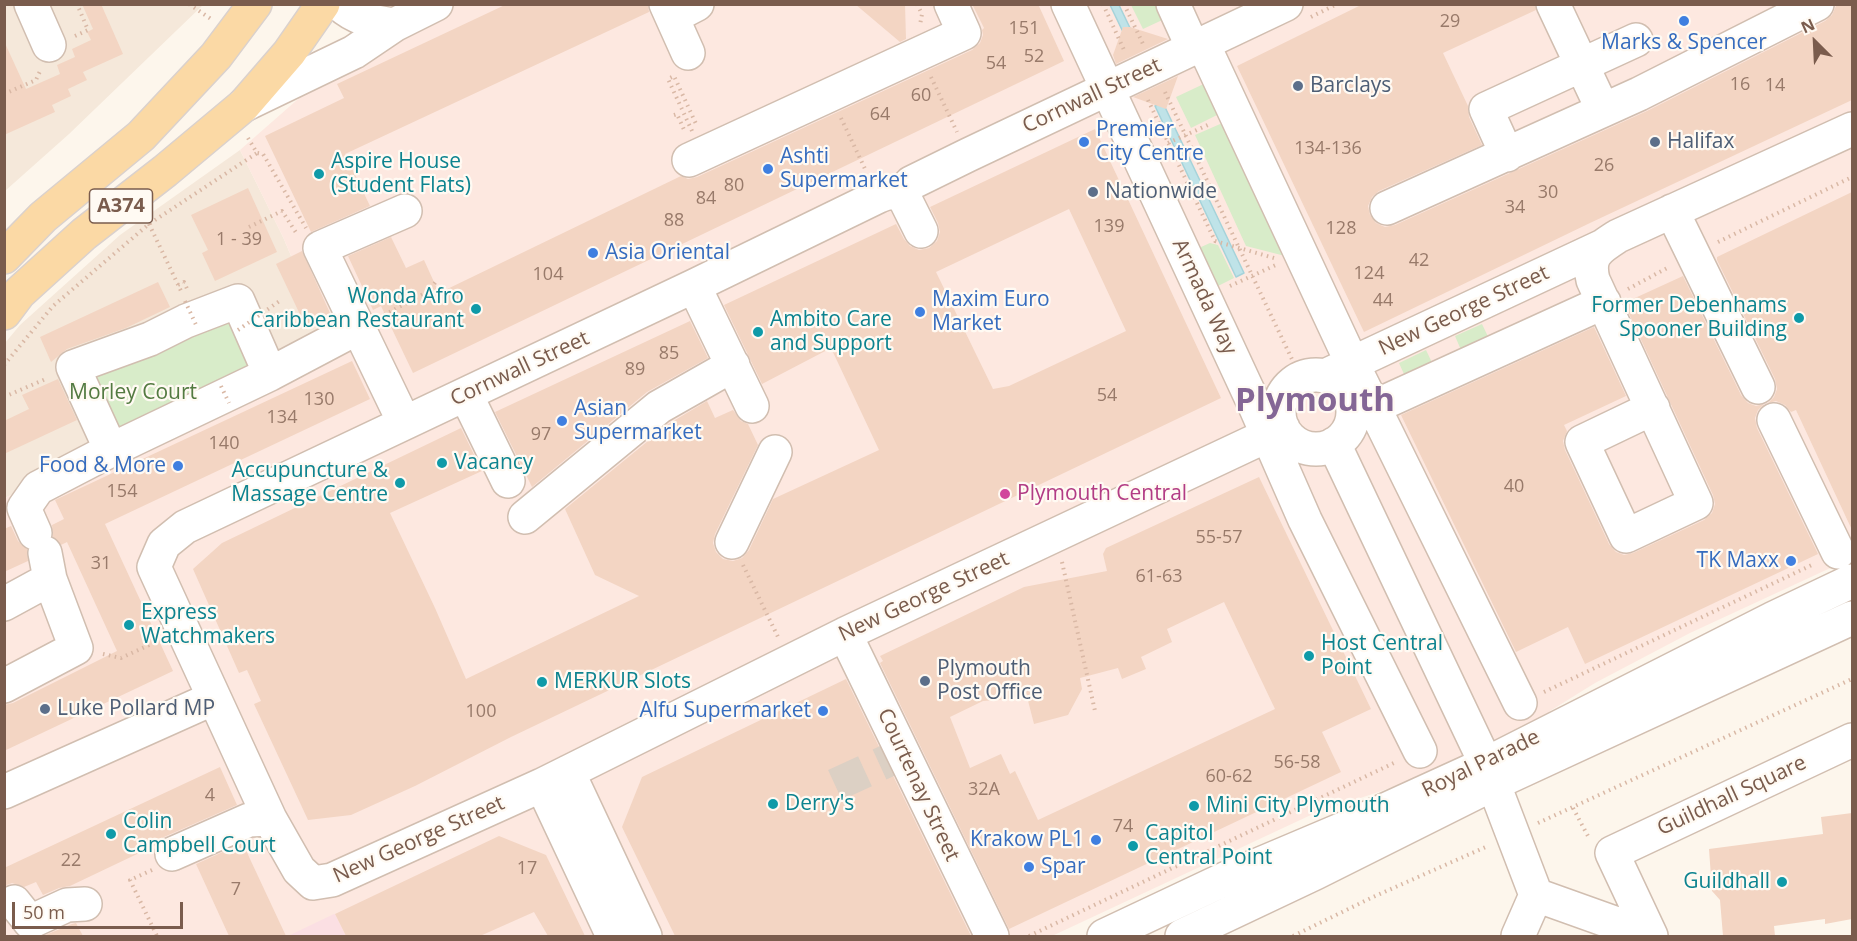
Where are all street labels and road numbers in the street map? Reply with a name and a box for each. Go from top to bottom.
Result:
street label: Cornwall Street [1019,53,1165,139]
road number: A374 [90,189,152,223]
street label: Armada Way [1166,235,1242,359]
street label: New George Street [1375,261,1553,361]
street label: Cornwall Street [447,326,593,412]
street label: New George Street [835,547,1013,647]
street label: Courtenay Street [872,705,964,865]
street label: Royal Parade [1418,725,1544,803]
street label: Guildhall Square [1653,750,1811,842]
street label: New George Street [329,791,509,889]

